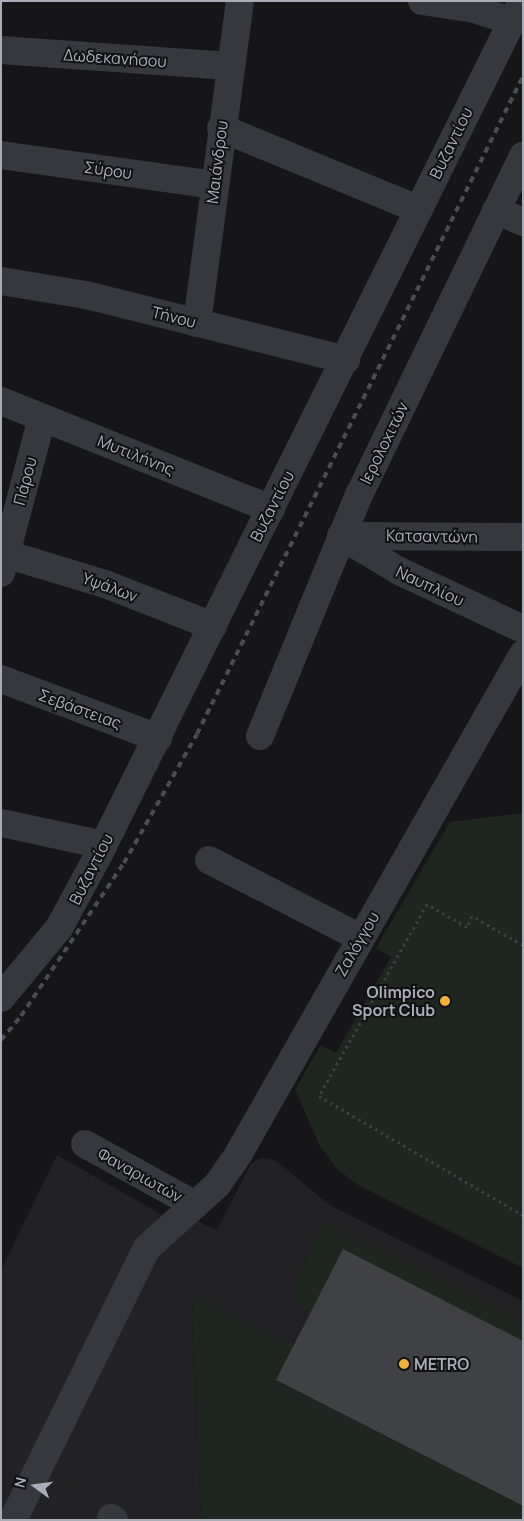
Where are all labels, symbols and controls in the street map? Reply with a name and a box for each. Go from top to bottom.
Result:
street label: Δωδεκανήσου [63,45,167,71]
street label: Βυζαντίου [426,104,476,182]
street label: Μαιάνδρου [202,119,232,205]
street label: Σύρου [83,157,133,183]
street label: Τήνου [150,302,198,332]
street label: Ιερολοχιτών [356,399,412,487]
street label: Μυτιλήνης [95,431,177,479]
street label: Πάρου [9,455,41,507]
street label: Βυζαντίου [246,467,298,545]
street label: Κατσαντώνη [386,526,478,546]
street label: Ναυπλίου [393,562,467,610]
street label: Υψάλων [80,568,140,606]
street label: Σεβάστειας [36,685,124,733]
street label: Βυζαντίου [65,830,117,908]
street label: Ζαλόγγου [331,908,383,980]
place label: Olimpico Sport Club [352,982,435,1020]
marker: Olimpico Sport Club [439,995,451,1007]
street label: Φαναριωτών [94,1144,186,1206]
place label: METRO [414,1354,469,1374]
marker: METRO [398,1358,410,1370]
north arrow [10,1461,60,1511]
text: N [10,1475,30,1489]

